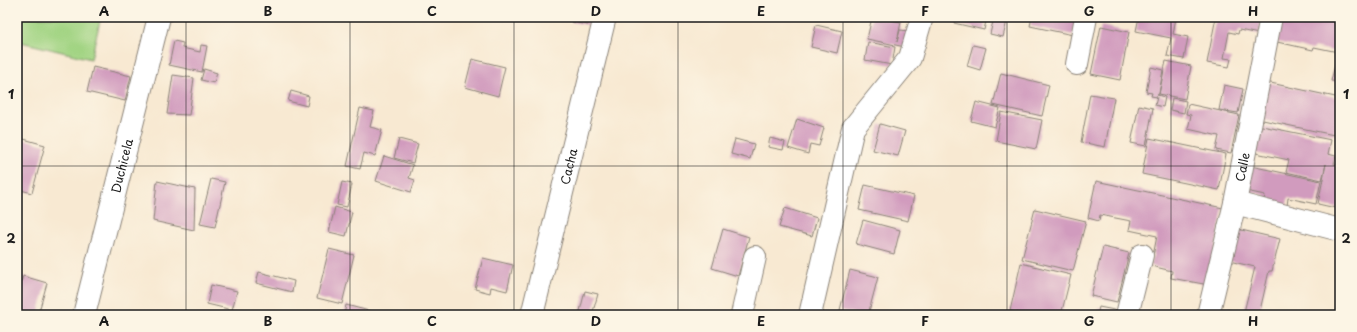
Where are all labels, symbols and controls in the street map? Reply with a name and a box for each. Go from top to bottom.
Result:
text: A [99,1,109,20]
text: B [264,1,273,20]
text: C [427,1,437,20]
text: D [591,1,601,20]
text: E [757,1,765,20]
text: F [921,1,929,20]
text: G [1084,1,1094,20]
text: H [1248,1,1258,20]
text: 1 [8,84,14,103]
text: 1 [1343,84,1349,103]
street label: Duchicela [106,136,137,195]
street label: Cacha [555,146,582,186]
street label: Calle [1230,150,1254,183]
text: 2 [6,228,16,247]
text: 2 [1341,228,1351,247]
text: A [99,311,109,330]
text: B [264,311,273,330]
text: C [427,311,437,330]
text: D [591,311,601,330]
text: E [757,311,765,330]
text: F [921,311,929,330]
text: G [1084,311,1094,330]
text: H [1248,311,1258,330]

